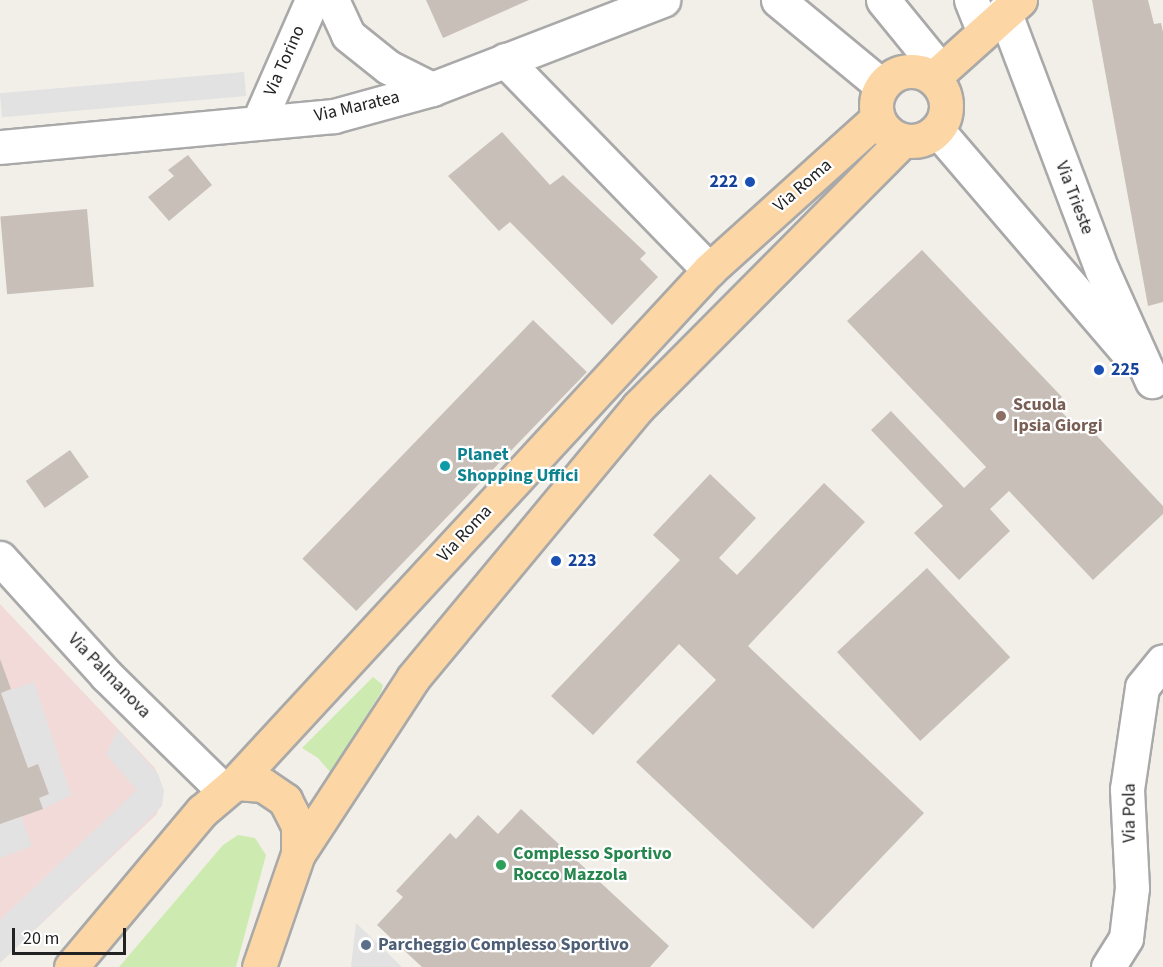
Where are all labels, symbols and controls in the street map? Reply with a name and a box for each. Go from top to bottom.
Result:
street label: Via Torino [260,22,310,100]
street label: Via Maratea [312,87,402,127]
street label: Via Roma [769,155,837,217]
street label: Via Trieste [1050,158,1098,238]
place label: 222 [709,171,738,193]
marker: 222 [743,175,757,189]
place label: 225 [1111,359,1140,381]
marker: 225 [1092,363,1106,377]
place label: Scuola Ipsia Giorgi [1013,395,1103,438]
marker: Scuola Ipsia Giorgi [994,409,1008,423]
place label: Planet Shopping Uffici [457,445,579,488]
marker: Planet Shopping Uffici [438,459,452,473]
street label: Via Roma [433,501,497,567]
place label: 223 [568,550,597,572]
marker: 223 [549,554,563,568]
street label: Via Palmanova [63,629,155,723]
street label: Via Pola [1119,783,1141,843]
place label: Complesso Sportivo Rocco Mazzola [513,844,672,886]
marker: Complesso Sportivo Rocco Mazzola [494,858,508,872]
scale bar [15,916,129,954]
text: 20 m [23,926,59,951]
place label: Parcheggio Complesso Sportivo [378,934,629,956]
marker: Parcheggio Complesso Sportivo [359,938,373,952]

